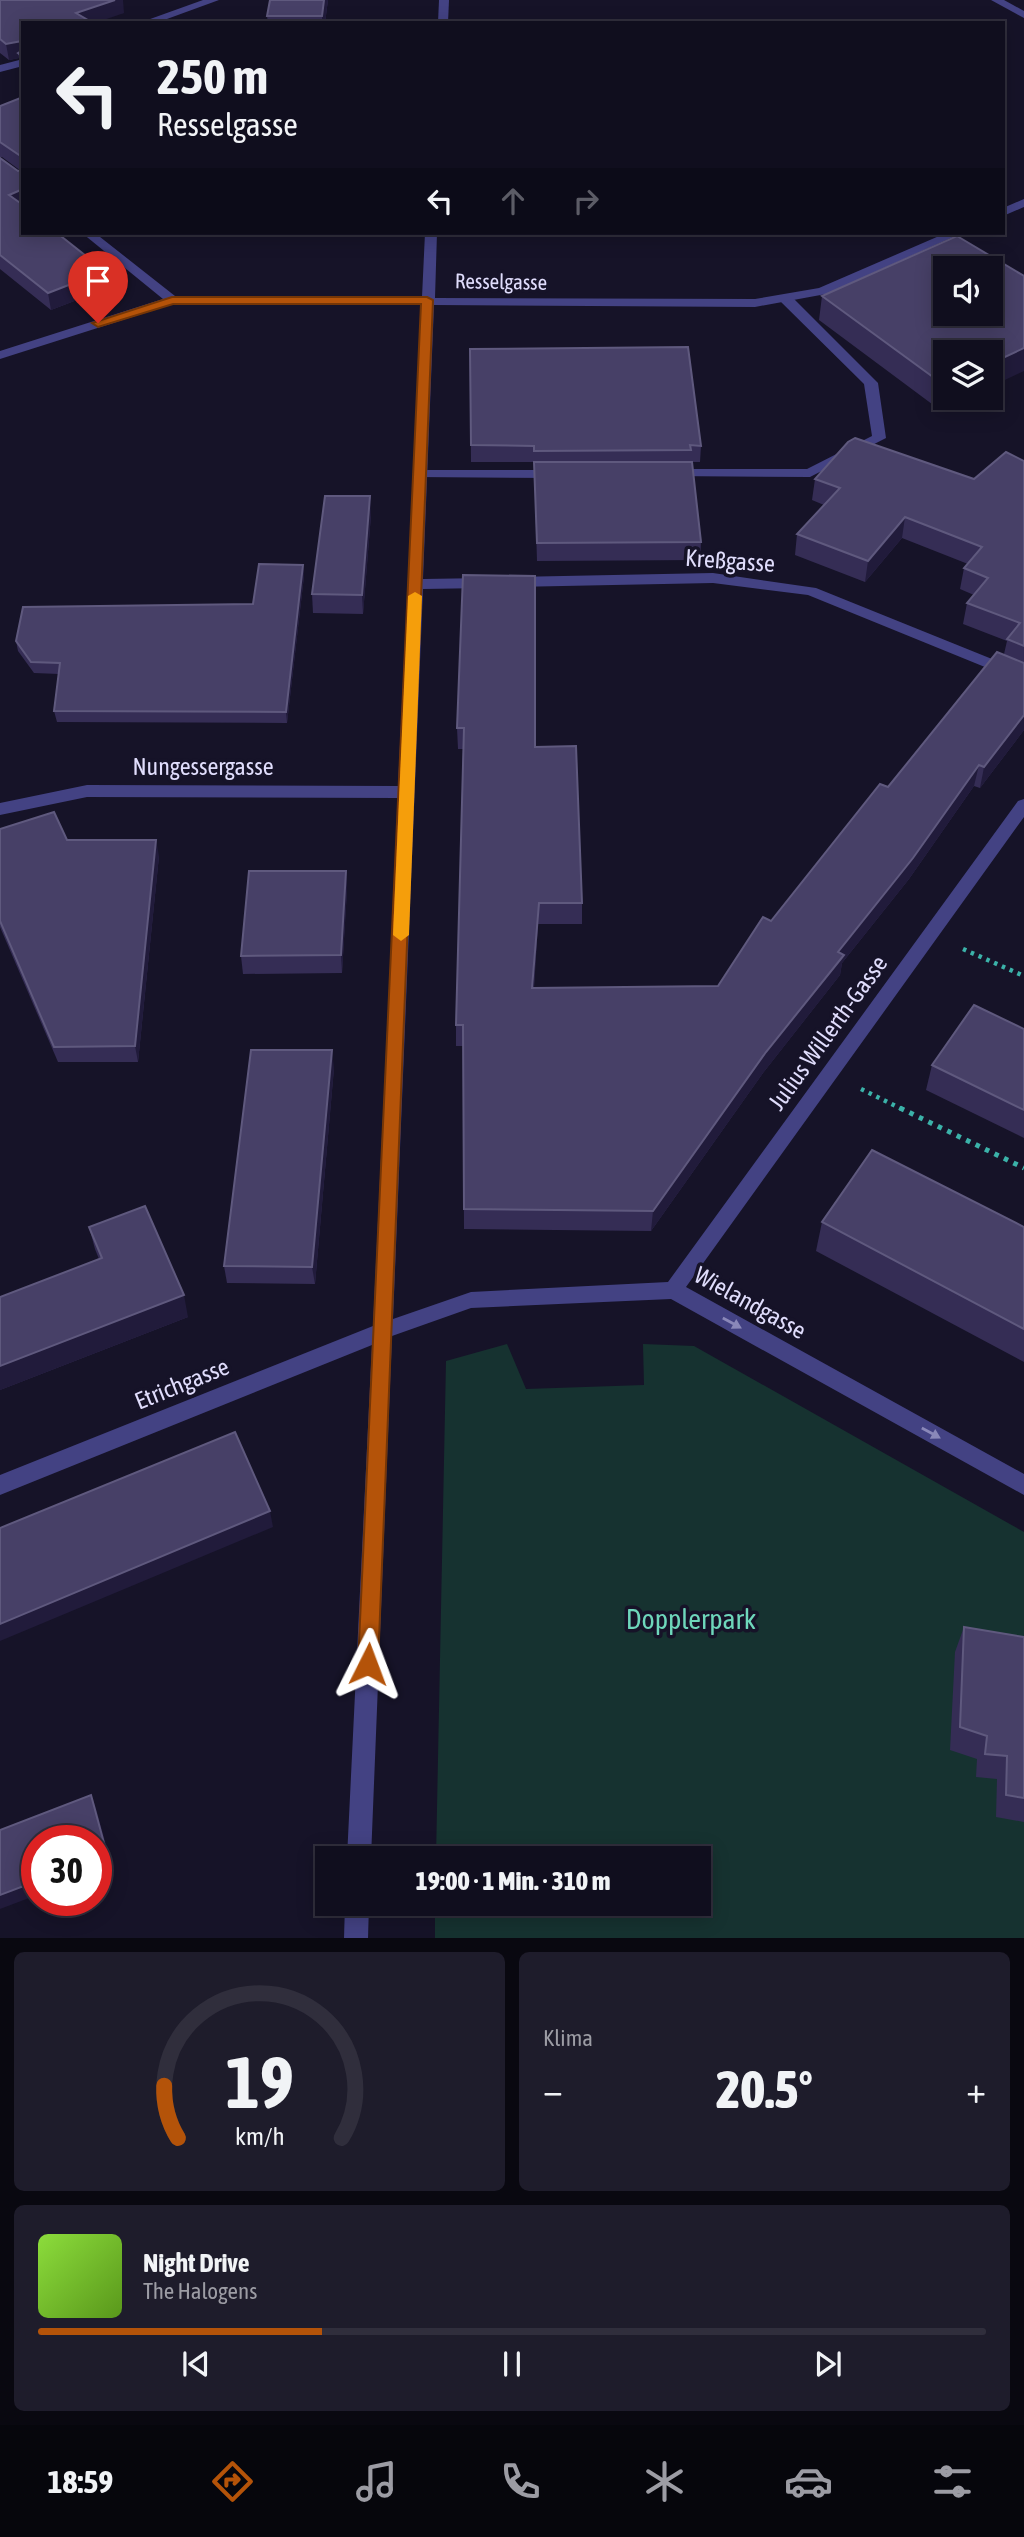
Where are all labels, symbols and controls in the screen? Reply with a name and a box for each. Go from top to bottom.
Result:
text: 250 m [157,48,268,104]
icon: left [42,49,133,140]
text: Resselgasse [157,106,298,143]
icon: left [421,182,459,220]
icon: ahead [494,182,532,220]
icon: right [567,182,605,220]
pin [68,251,128,323]
map controls [933,256,1003,410]
button: sound [933,256,1003,326]
icon: arrive [79,262,117,300]
street label: Resselgasse [455,268,547,294]
button: layers [933,340,1003,410]
street label: Kreßgasse [684,544,776,577]
street label: Nungessergasse [132,753,274,780]
street label: Julius Willerth-Gasse [763,950,893,1115]
street label: Wielandgasse [690,1261,811,1344]
one-way arrow [723,1317,742,1329]
street label: Etrichgasse [131,1352,233,1415]
one-way arrow [922,1427,941,1439]
park label: Dopplerpark [626,1603,756,1635]
position arrow [331,1627,405,1701]
speed limit sign: 30 [21,1825,112,1916]
text: 19:00 · 1 Min. · 310 m [416,1866,610,1896]
text: Klima [543,2025,593,2051]
text: 19 [225,2040,294,2123]
text: 20.5° [716,2059,813,2119]
text: − [543,2068,563,2111]
text: + [966,2068,986,2111]
text: km/h [235,2121,284,2149]
text: Night Drive [143,2248,250,2278]
text: The Halogens [143,2278,257,2304]
icon: previous [177,2345,215,2383]
icon: pause [493,2345,531,2383]
icon: next [809,2345,847,2383]
icon: directions [208,2457,257,2506]
icon: music [352,2457,401,2506]
icon: phone [496,2457,545,2506]
icon: climate [640,2457,689,2506]
icon: car [784,2457,833,2506]
icon: filters [928,2457,977,2506]
text: 18:59 [47,2463,113,2500]

